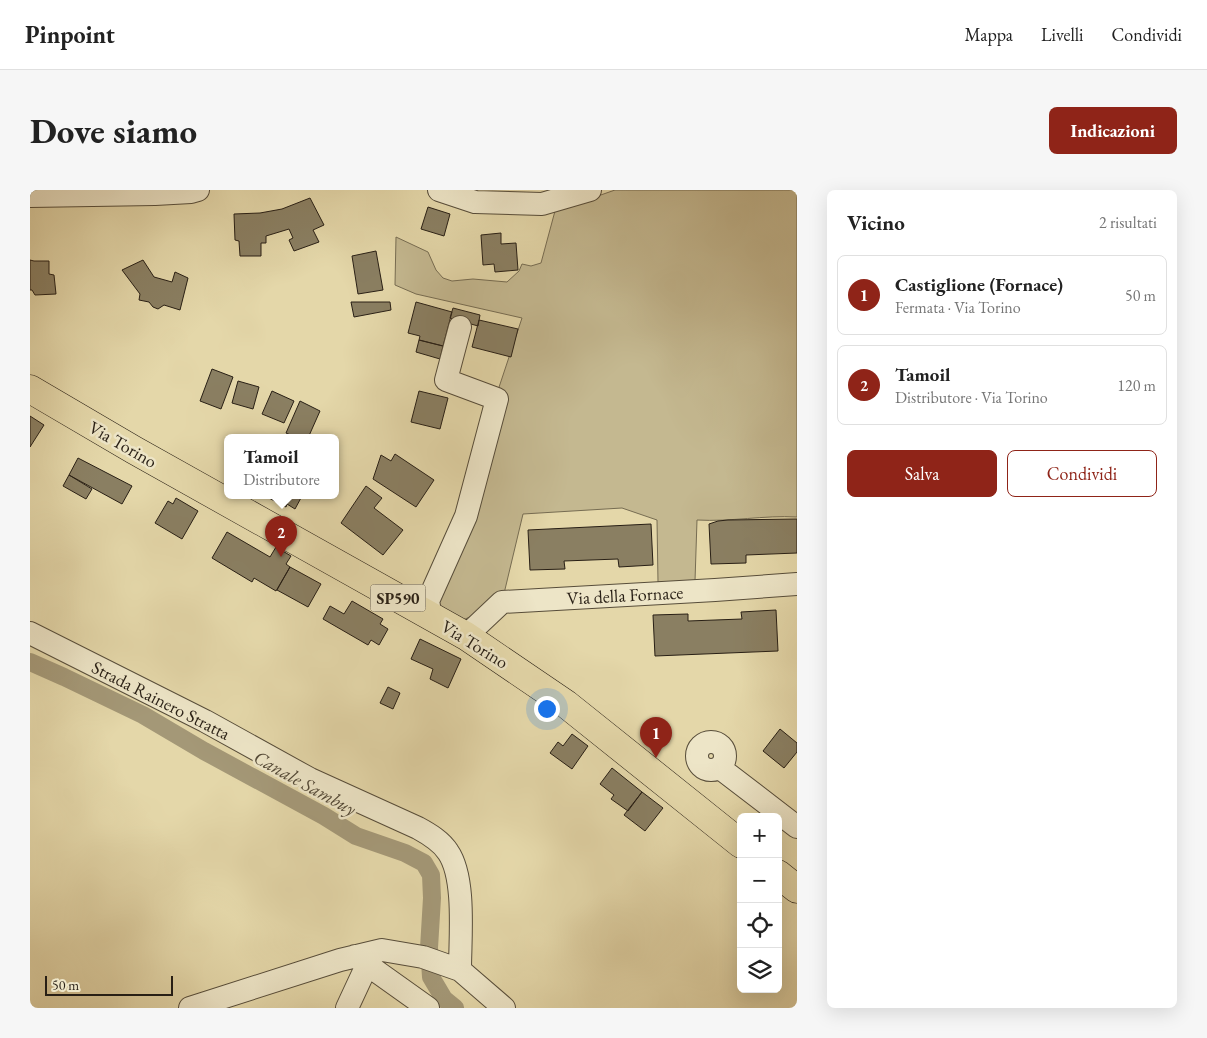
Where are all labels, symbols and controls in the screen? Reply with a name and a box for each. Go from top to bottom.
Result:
text: Pinpoint [25,19,115,50]
text: Mappa [964,23,1013,46]
text: Livelli [1041,23,1083,46]
text: Condividi [1111,23,1182,46]
button: Indicazioni [1049,107,1177,154]
text: Dove siamo [30,108,197,153]
text: Vicino [847,209,905,236]
text: 2 risultati [1099,212,1157,233]
text: Castiglione (Fornace) [895,272,1063,297]
text: 1 [860,285,868,306]
text: 50 m [1125,285,1156,306]
text: Fermata · Via Torino [895,297,1021,318]
text: Tamoil [895,362,950,387]
text: 2 [860,375,868,396]
text: 120 m [1117,375,1156,396]
text: Distributore · Via Torino [895,387,1048,408]
street label: Via Torino [85,415,161,473]
popup [224,434,339,499]
text: Tamoil [243,444,299,469]
button: Salva [847,450,997,497]
button: Condividi [1007,450,1157,497]
text: Distributore [243,469,320,490]
pin: 2 [265,516,297,557]
street label: Via della Fornace [566,580,684,610]
road number: SP590 [370,584,426,612]
street label: Via Torino [437,614,513,674]
street label: Strada Rainero Stratta [88,655,235,745]
your location [534,696,560,722]
pin: 1 [640,717,672,758]
water label: Canale Sambuy [249,745,361,822]
map controls [737,813,782,993]
button: + [737,813,782,858]
button: − [737,858,782,903]
button: locate [737,903,782,948]
button: layers [737,948,782,993]
scale bar [45,973,172,996]
text: 50 m [52,976,79,994]

